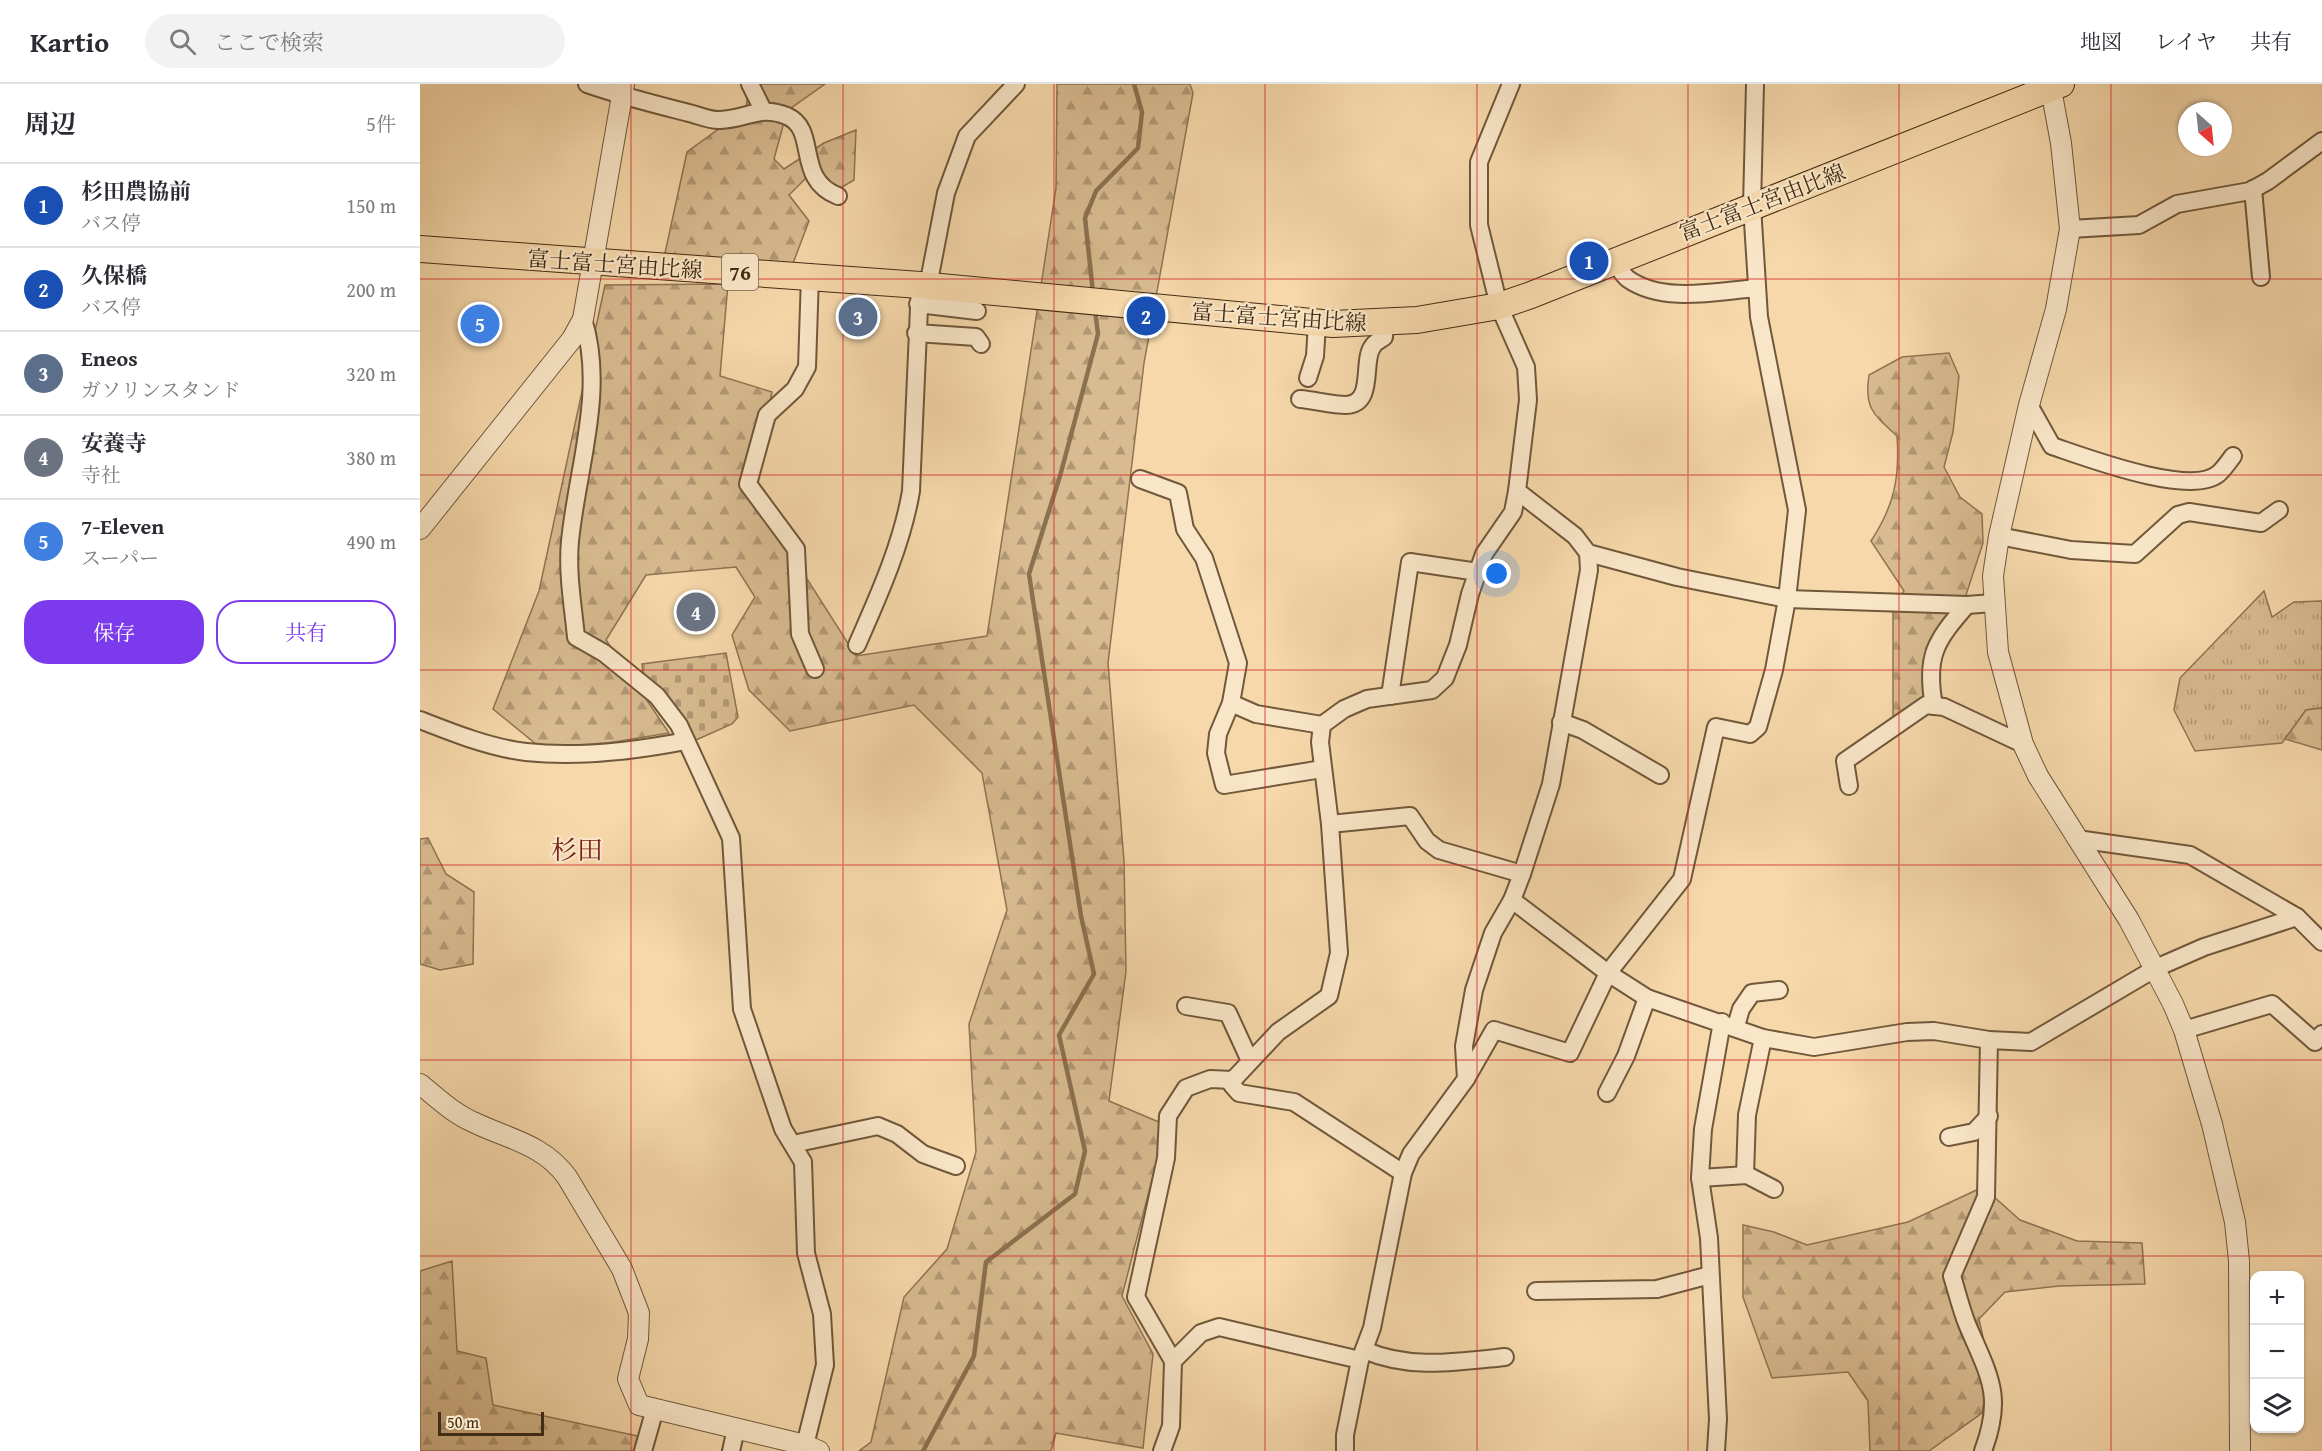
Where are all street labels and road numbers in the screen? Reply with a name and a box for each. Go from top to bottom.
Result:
street label: 富士富士宮由比線 [1674,156,1850,248]
street label: 富士富士宮由比線 [526,242,704,286]
road number: 76 [722,254,758,290]
street label: 富士富士宮由比線 [1190,295,1368,339]

